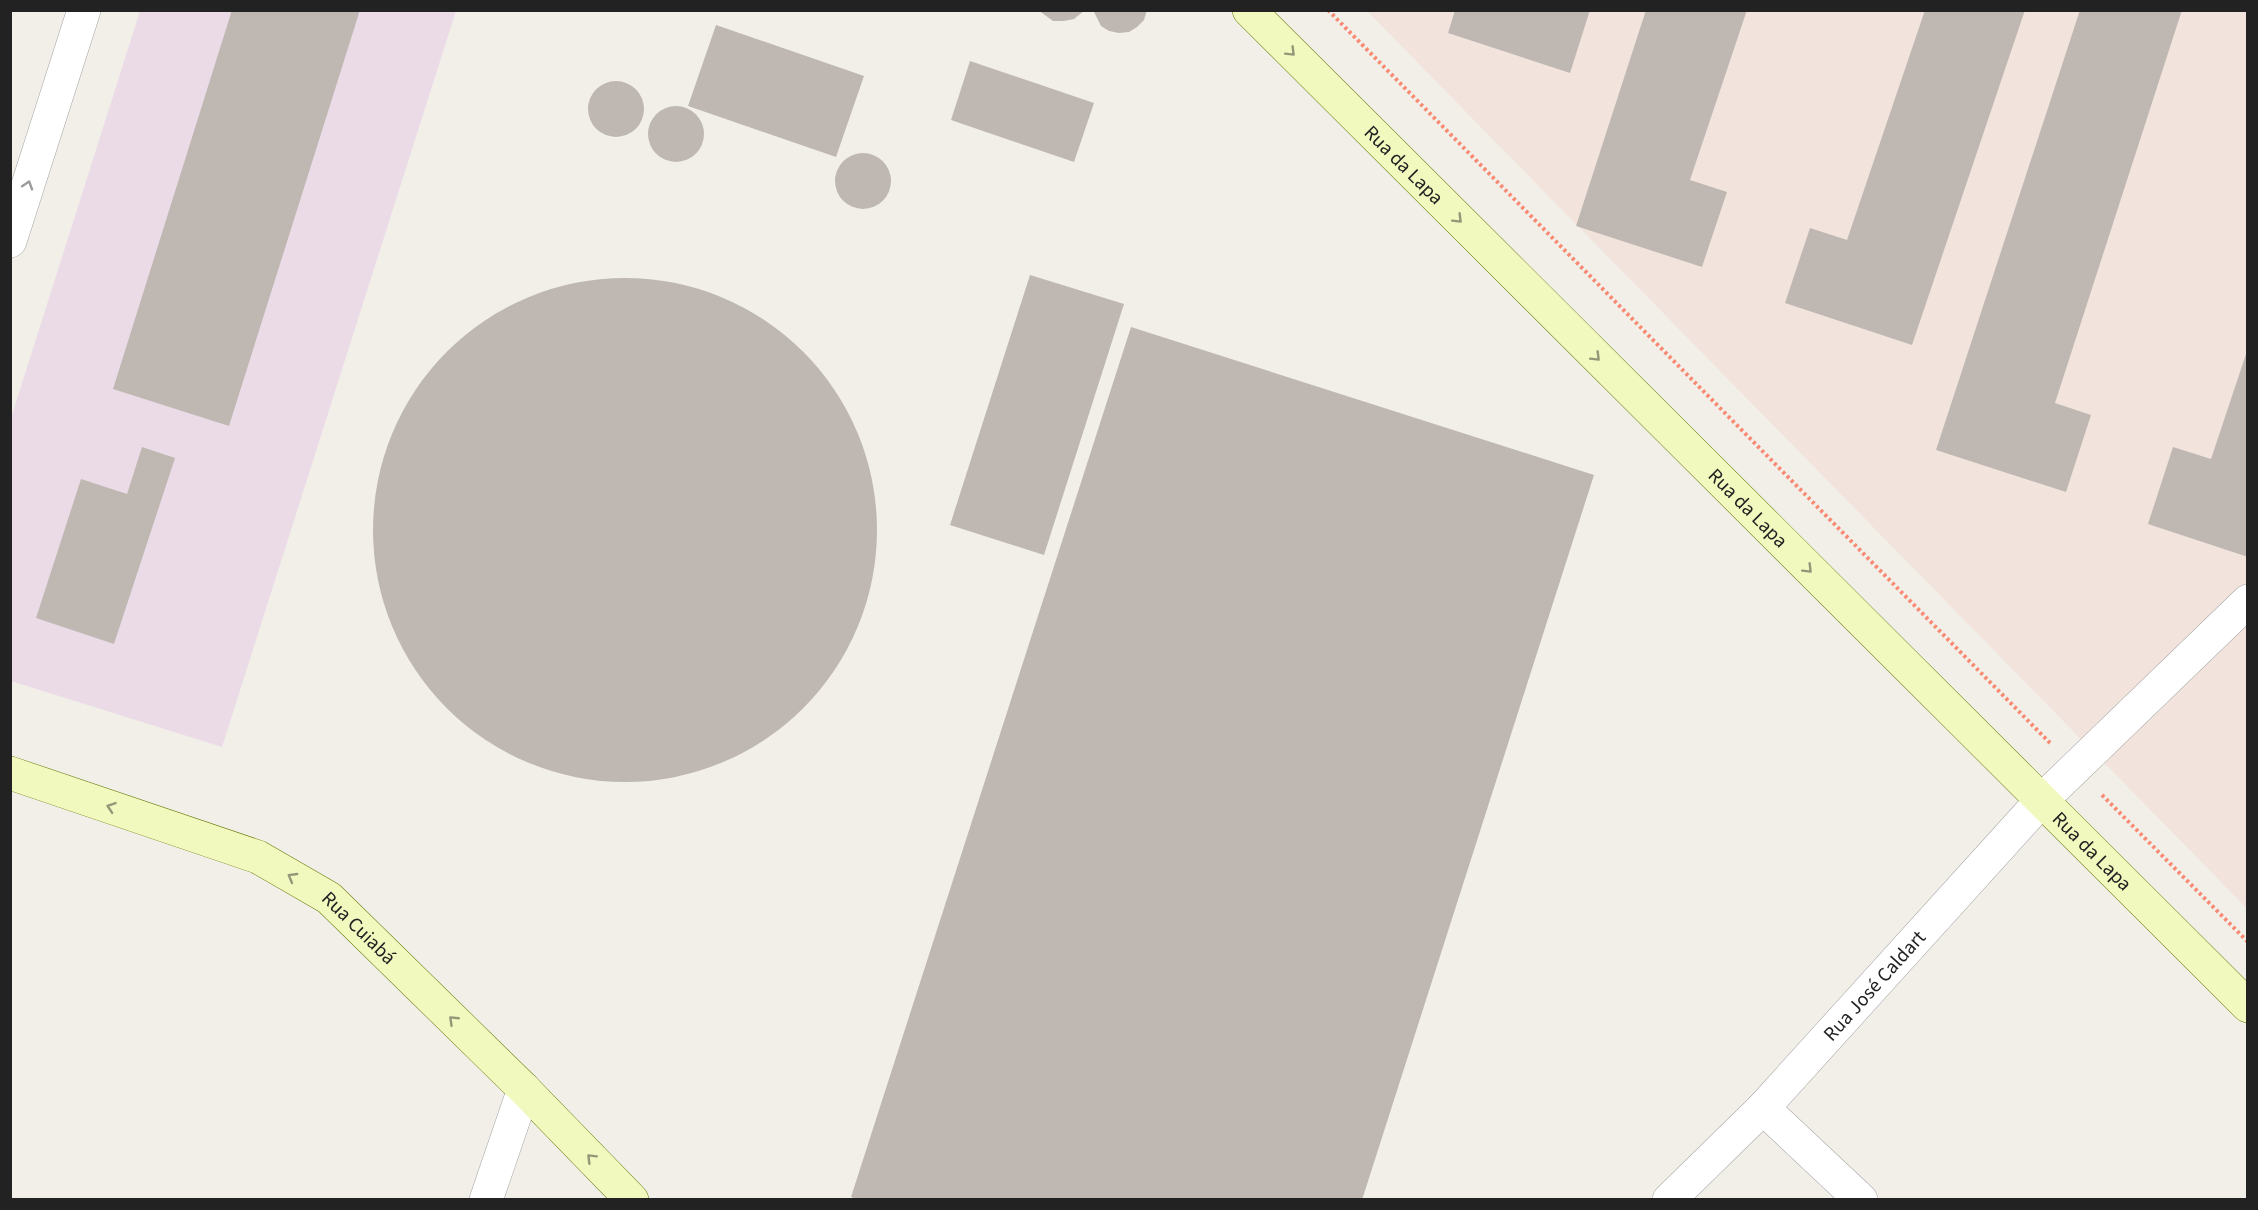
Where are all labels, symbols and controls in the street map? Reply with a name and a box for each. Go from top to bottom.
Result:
one-way arrow [1283,44,1294,55]
street label: Rua da Lapa [1357,119,1450,211]
one-way arrow [21,180,34,191]
one-way arrow [1451,212,1462,223]
one-way arrow [1589,350,1600,361]
street label: Rua da Lapa [1701,462,1794,555]
one-way arrow [1801,562,1812,573]
one-way arrow [106,802,117,815]
street label: Rua da Lapa [2046,806,2138,898]
one-way arrow [288,873,299,884]
street label: Rua Cuiabá [315,885,402,971]
street label: Rua José Caldart [1817,924,1933,1048]
one-way arrow [449,1016,459,1027]
one-way arrow [587,1154,598,1164]

